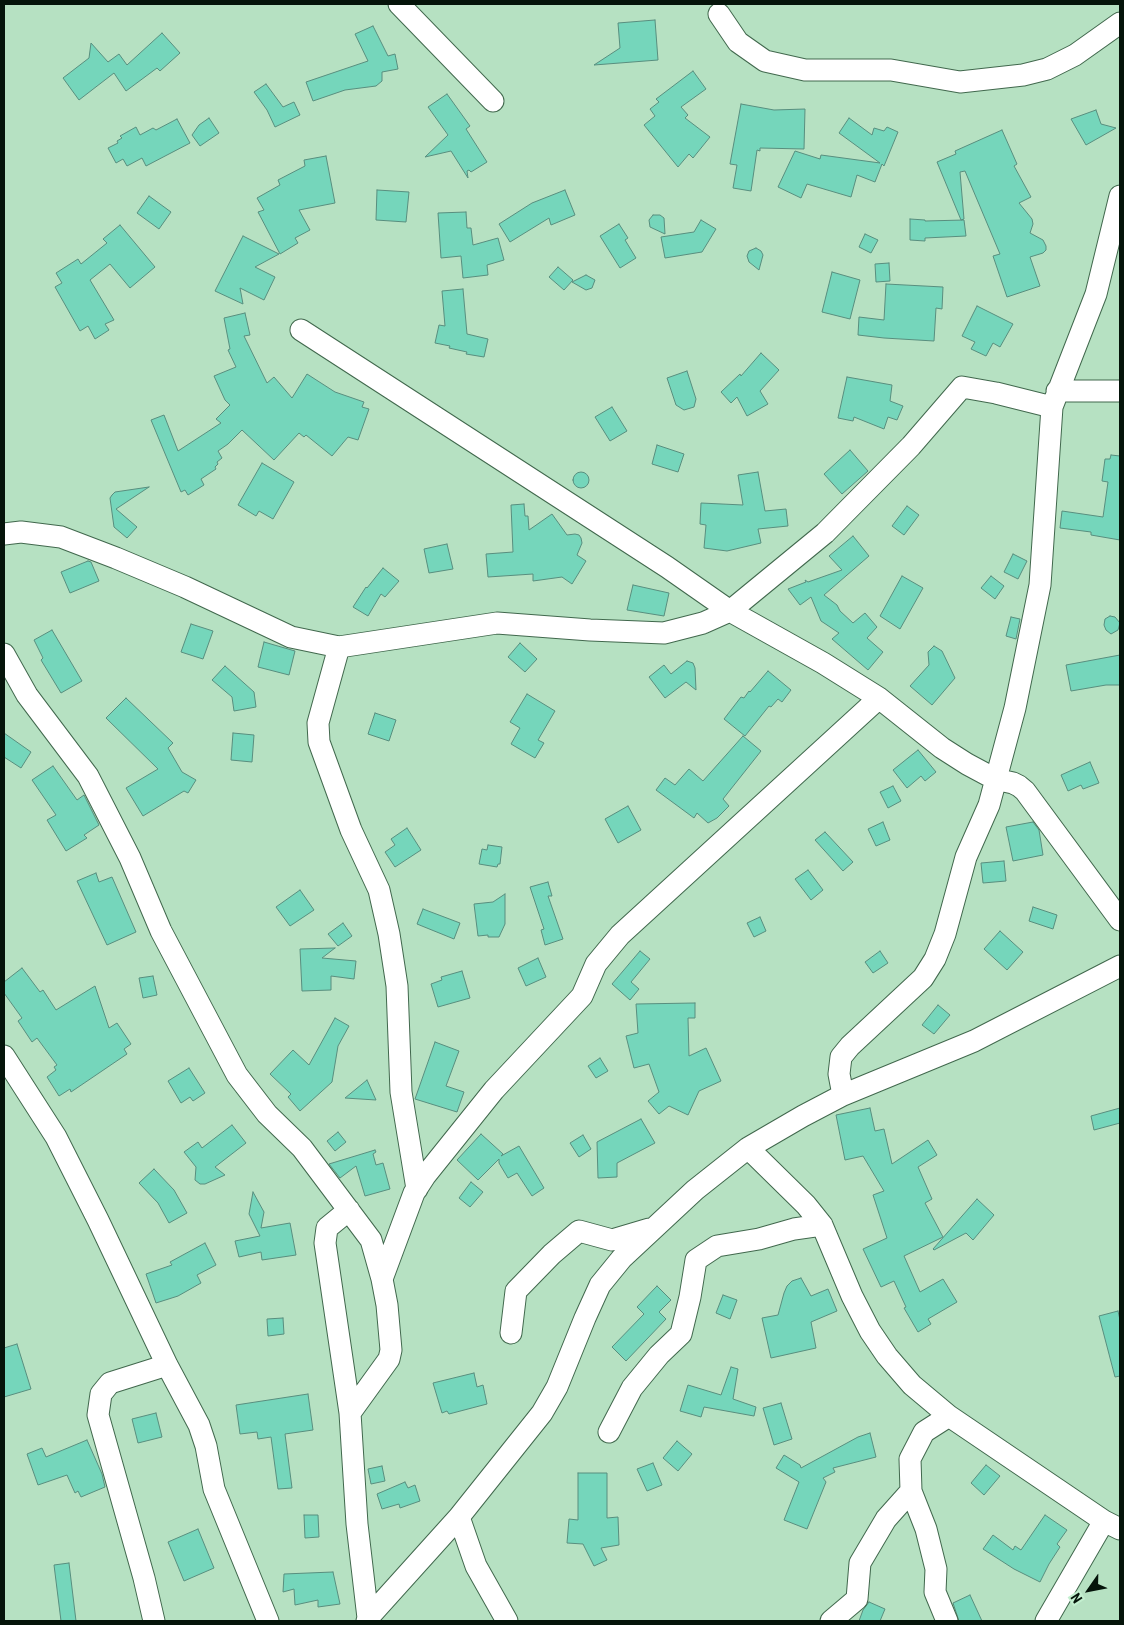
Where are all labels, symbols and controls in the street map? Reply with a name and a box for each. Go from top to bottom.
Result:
north arrow [1064,1565,1114,1615]
text: N [1067,1590,1085,1606]

